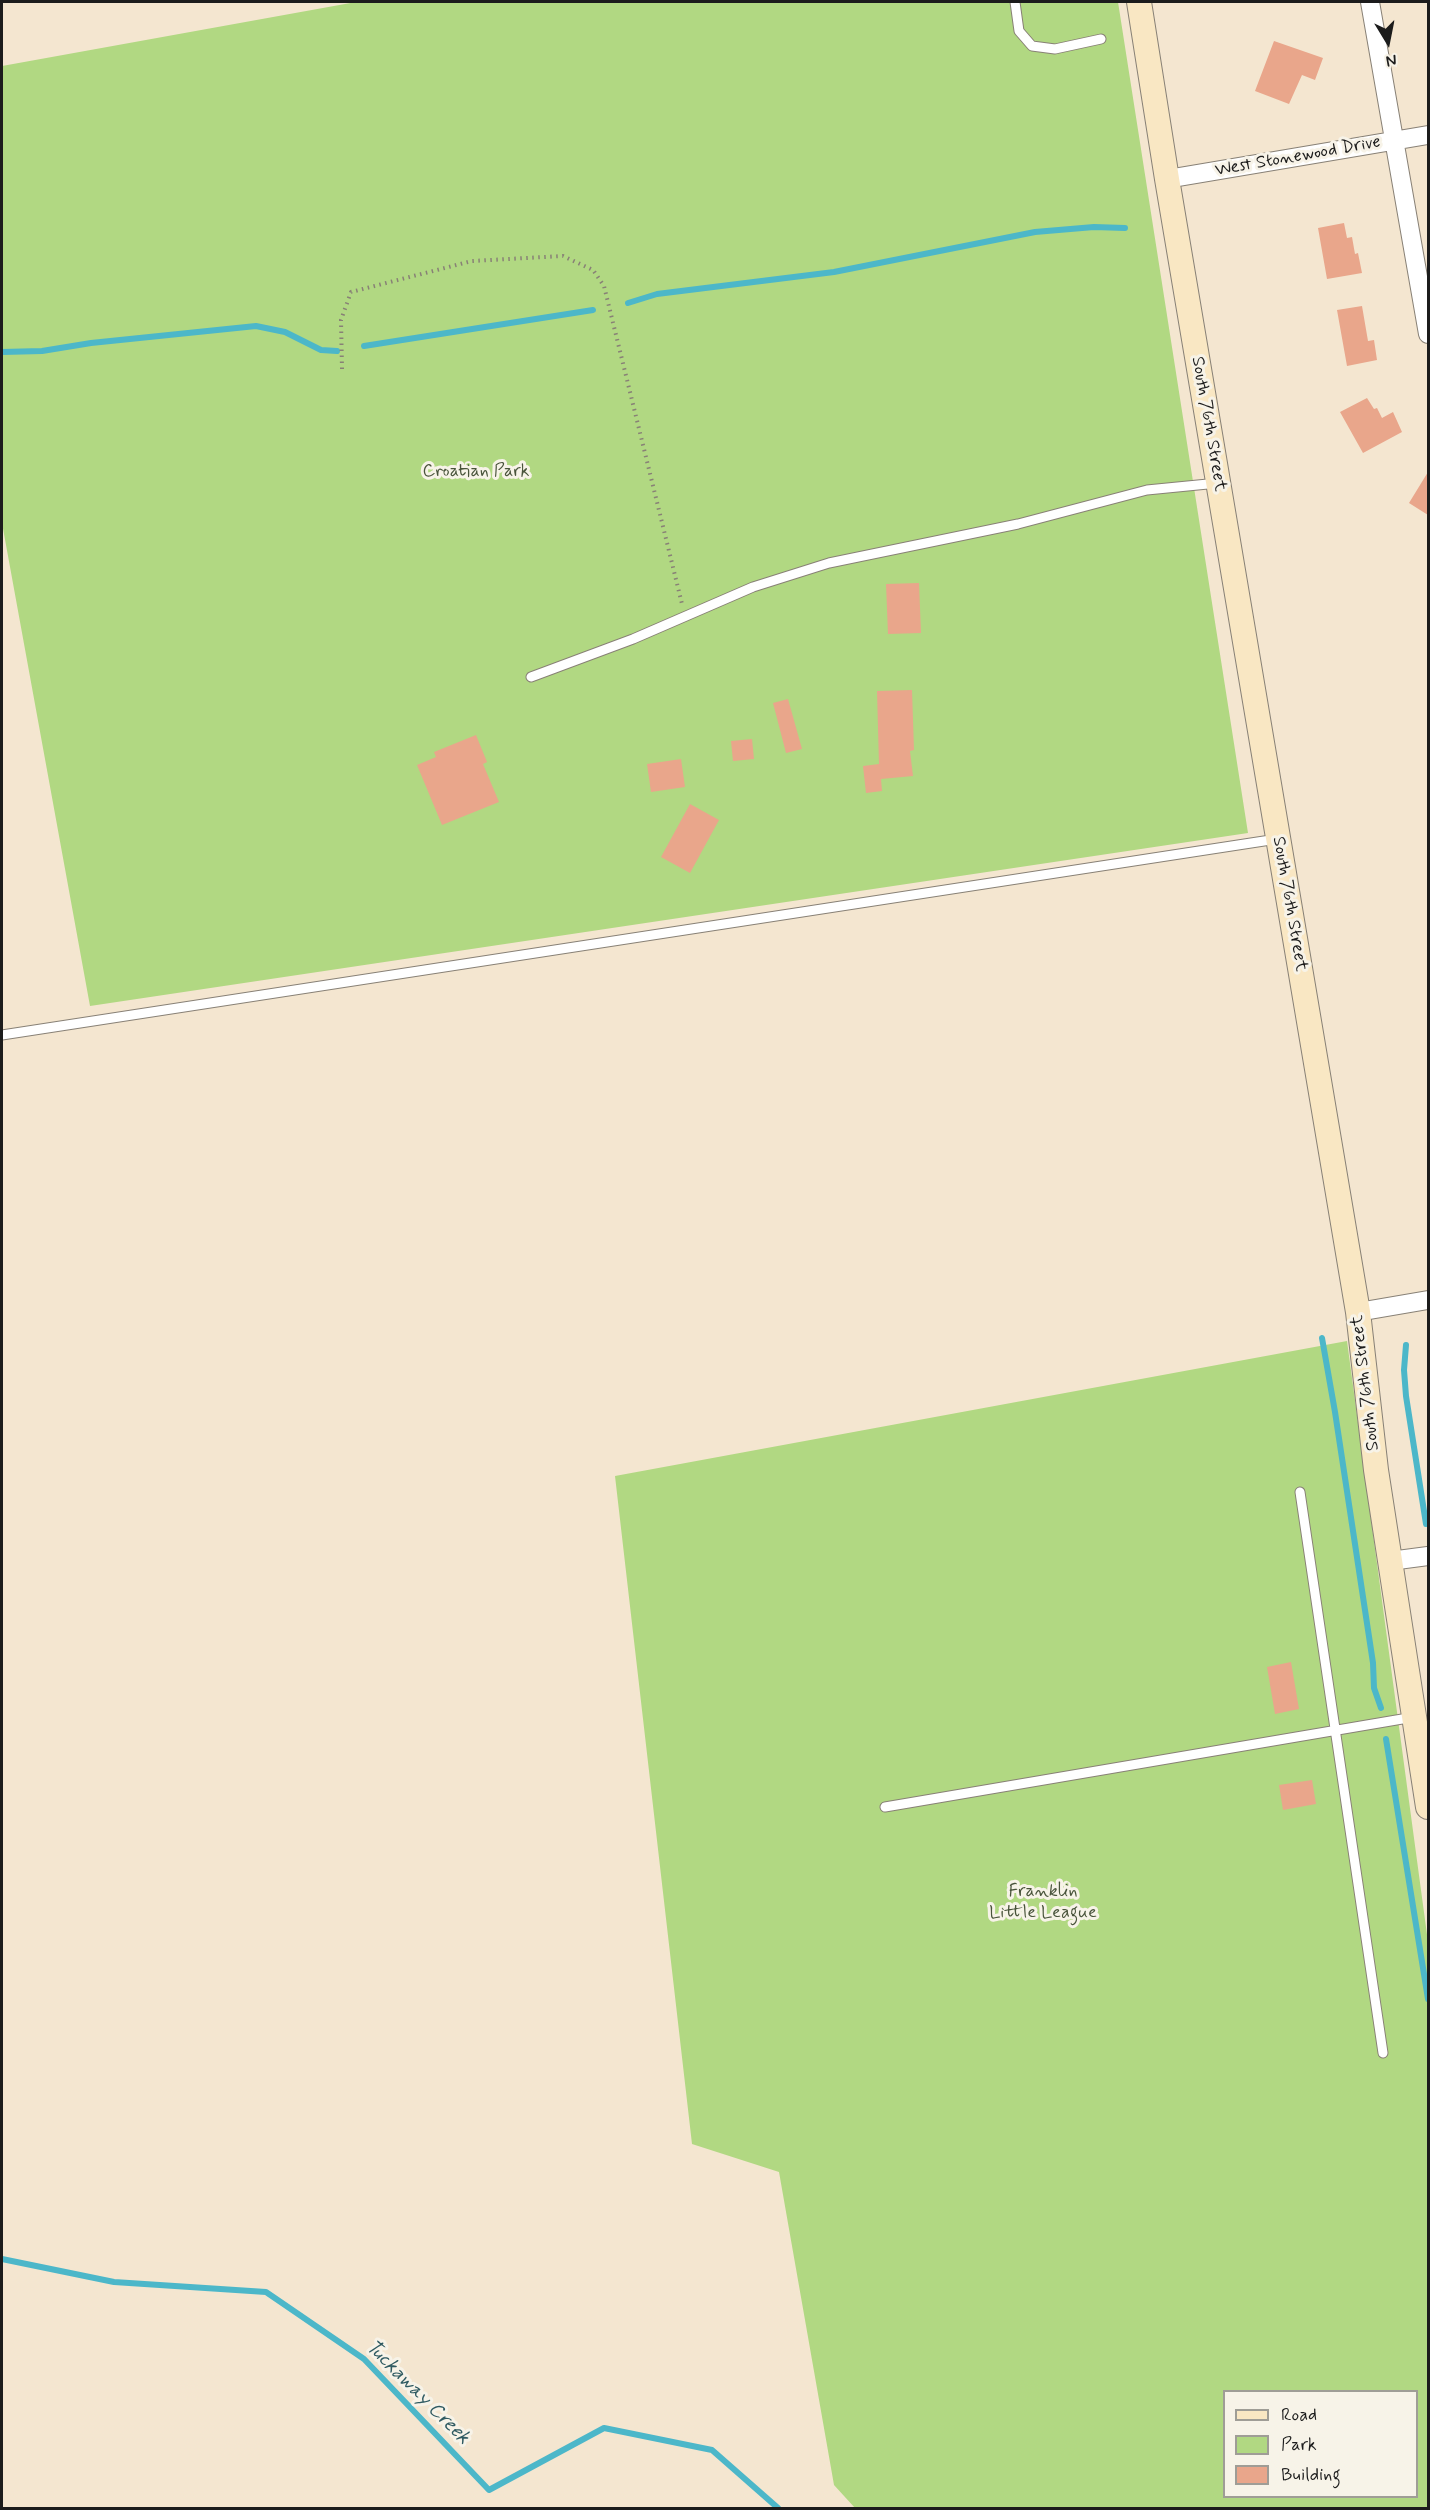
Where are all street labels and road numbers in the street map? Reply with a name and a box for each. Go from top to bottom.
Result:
street label: West Stonewood Drive [1213,132,1383,182]
street label: South 76th Street [1186,355,1230,493]
street label: South 76th Street [1267,835,1311,973]
street label: South 76th Street [1347,1314,1385,1452]

